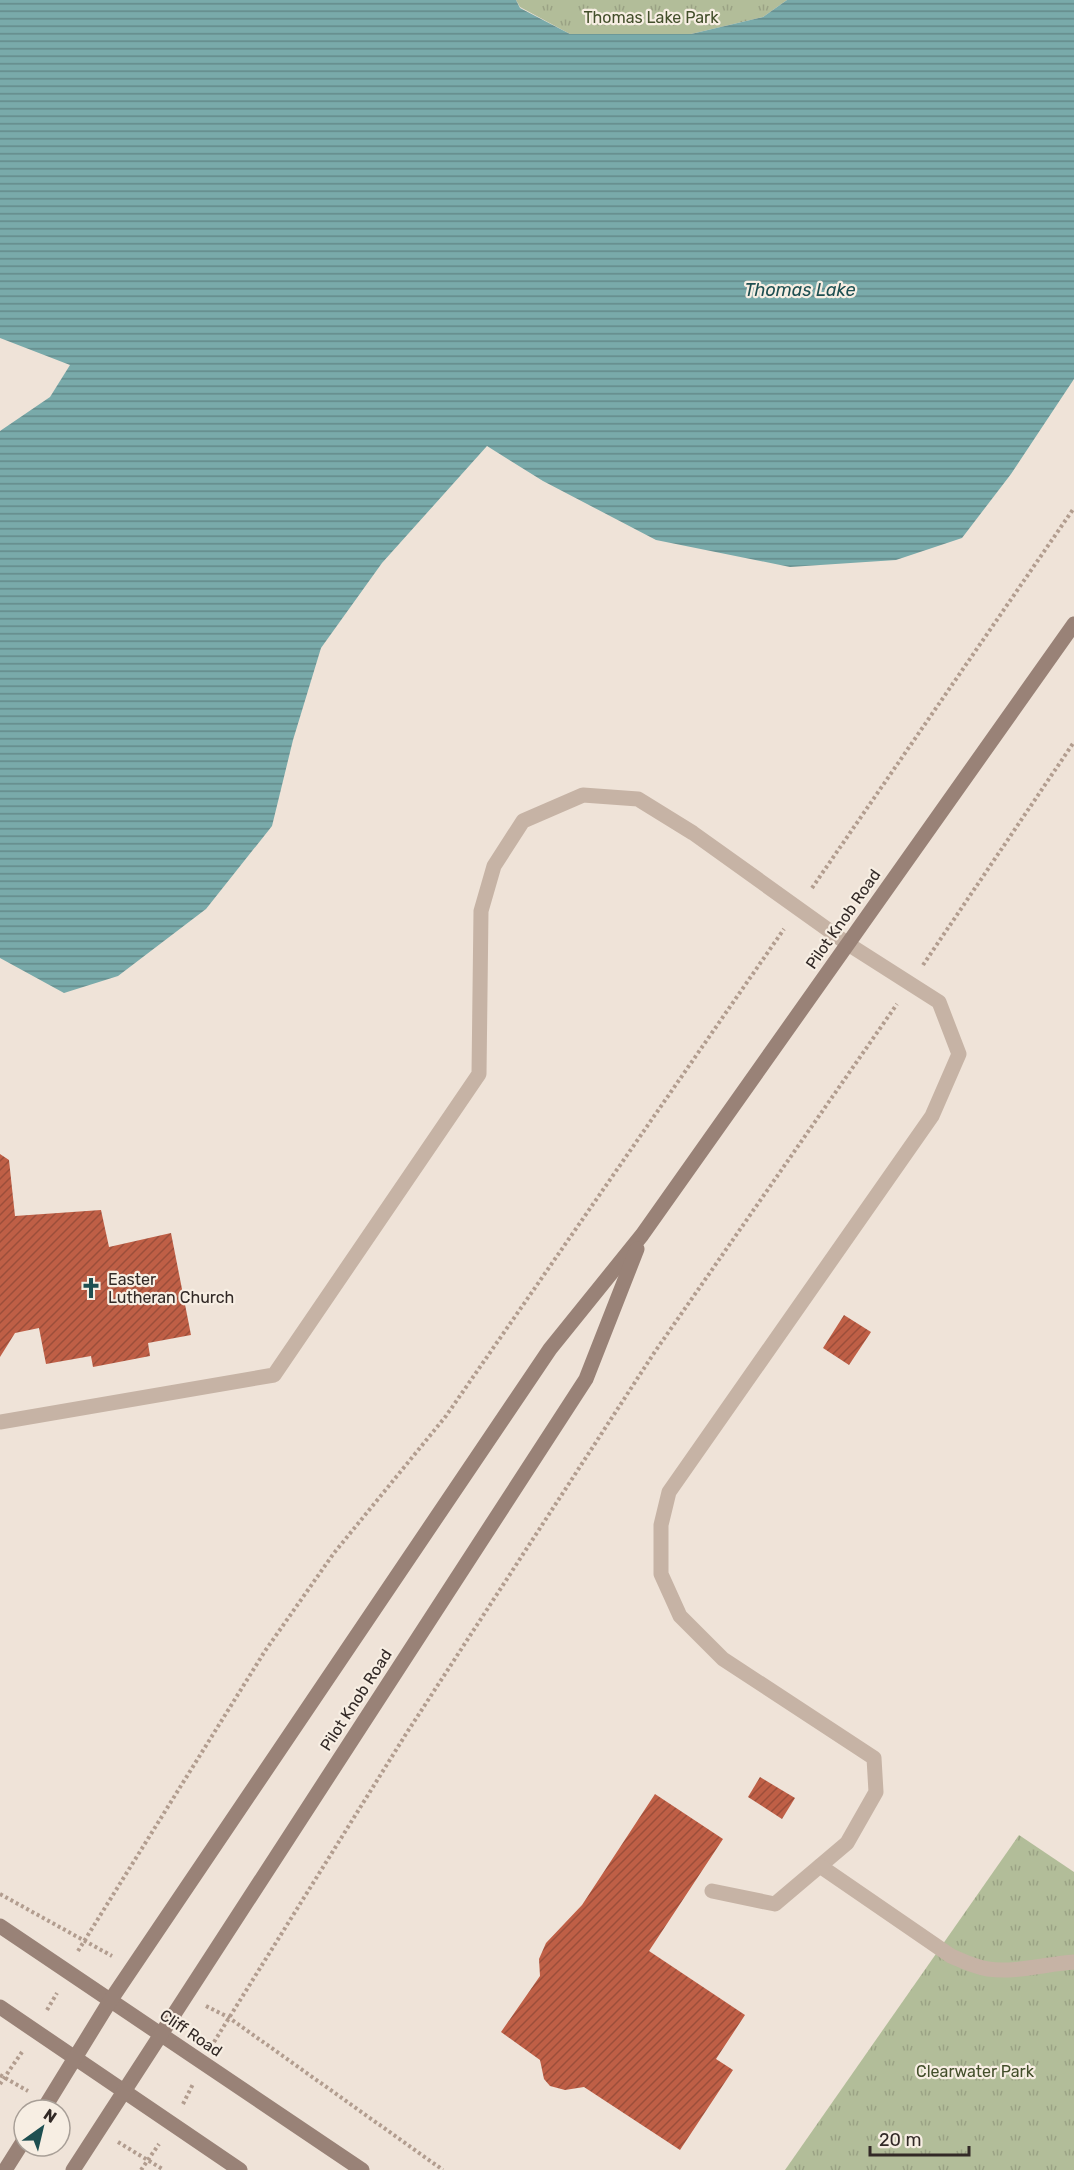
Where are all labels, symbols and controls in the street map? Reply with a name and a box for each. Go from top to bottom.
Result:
park label: Thomas Lake Park [584,8,719,27]
water label: Thomas Lake [745,279,855,301]
street label: Pilot Knob Road [802,866,884,972]
place label: Easter Lutheran Church [108,1270,234,1307]
church icon: Easter Lutheran Church [79,1276,103,1300]
street label: Pilot Knob Road [316,1646,396,1754]
street label: Cliff Road [156,2005,226,2061]
park label: Clearwater Park [916,2062,1035,2081]
north arrow [12,2098,72,2158]
text: N [40,2105,60,2127]
scale bar [870,2119,969,2157]
text: 20 m [879,2129,921,2151]

